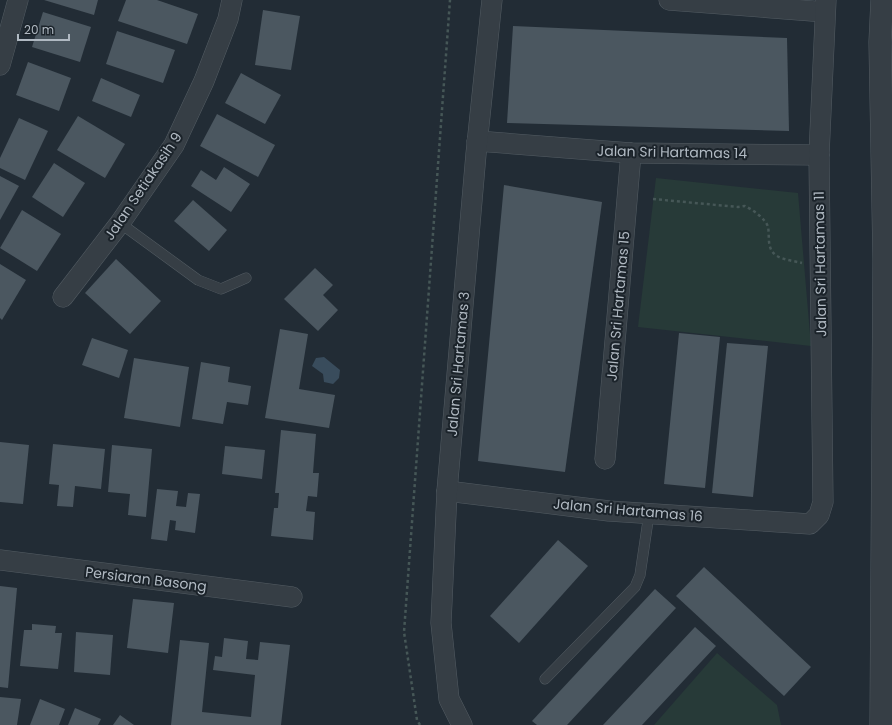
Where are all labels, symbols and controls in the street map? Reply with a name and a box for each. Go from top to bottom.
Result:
scale bar [18,16,69,42]
text: 20 m [24,21,54,38]
street label: Jalan Setiakasih 9 [99,128,187,244]
street label: Jalan Sri Hartamas 14 [597,141,747,163]
street label: Jalan Sri Hartamas 11 [809,191,831,337]
street label: Jalan Sri Hartamas 15 [601,230,635,382]
street label: Jalan Sri Hartamas 3 [442,291,474,437]
street label: Jalan Sri Hartamas 16 [552,493,704,527]
street label: Persiaran Basong [84,562,208,596]

